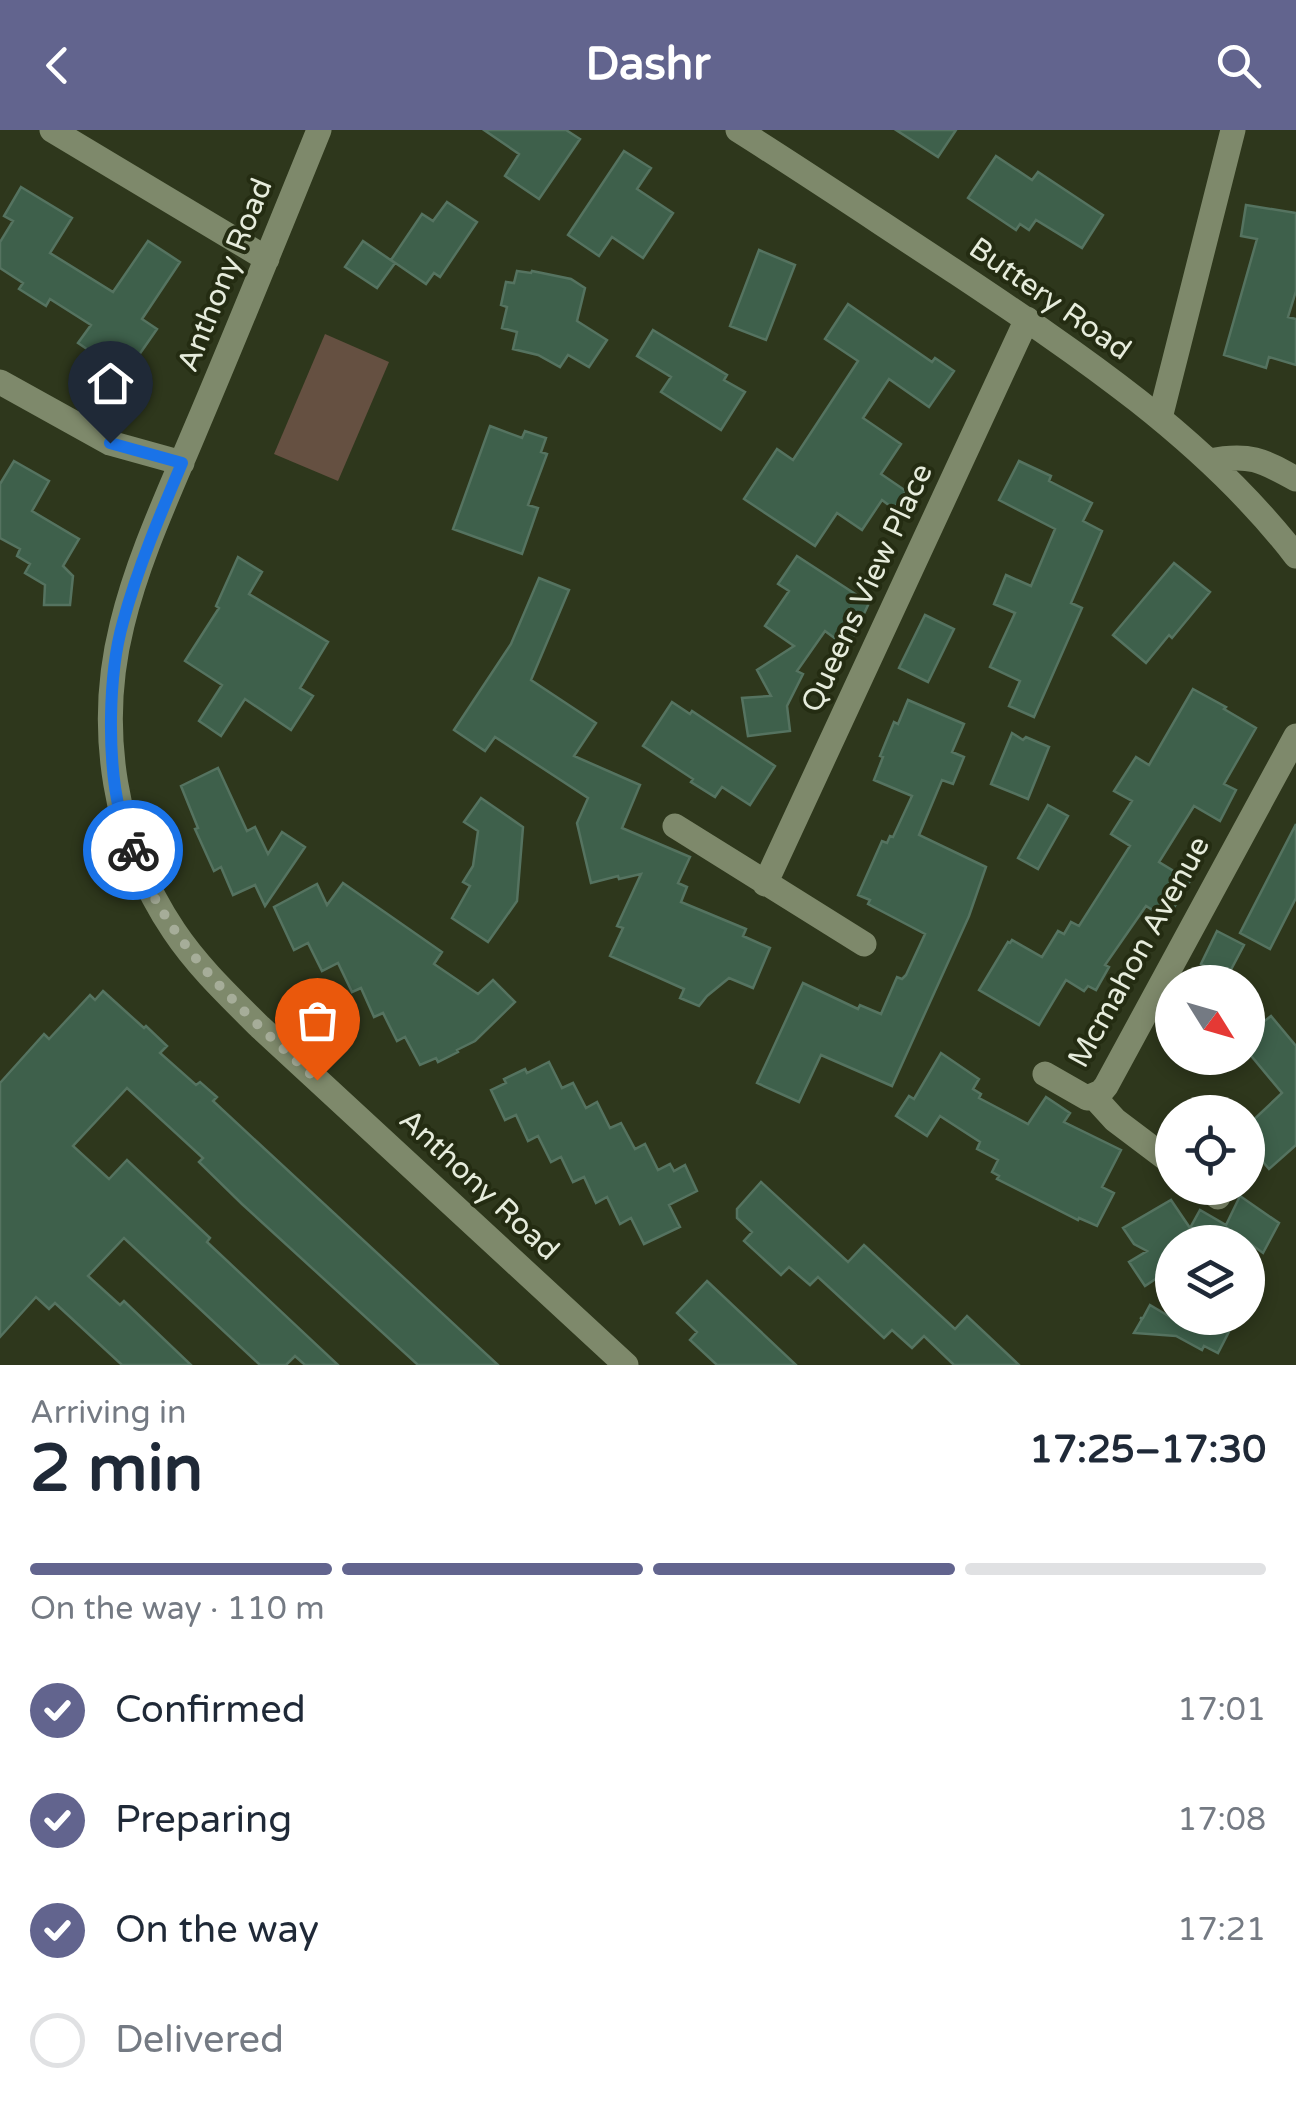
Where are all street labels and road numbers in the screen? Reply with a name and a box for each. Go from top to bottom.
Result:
street label: Anthony Road [169,173,281,377]
street label: Buttery Road [962,230,1138,368]
street label: Queens View Place [793,458,941,718]
street label: Mcmahon Avenue [1060,830,1218,1074]
street label: Anthony Road [391,1101,567,1269]

